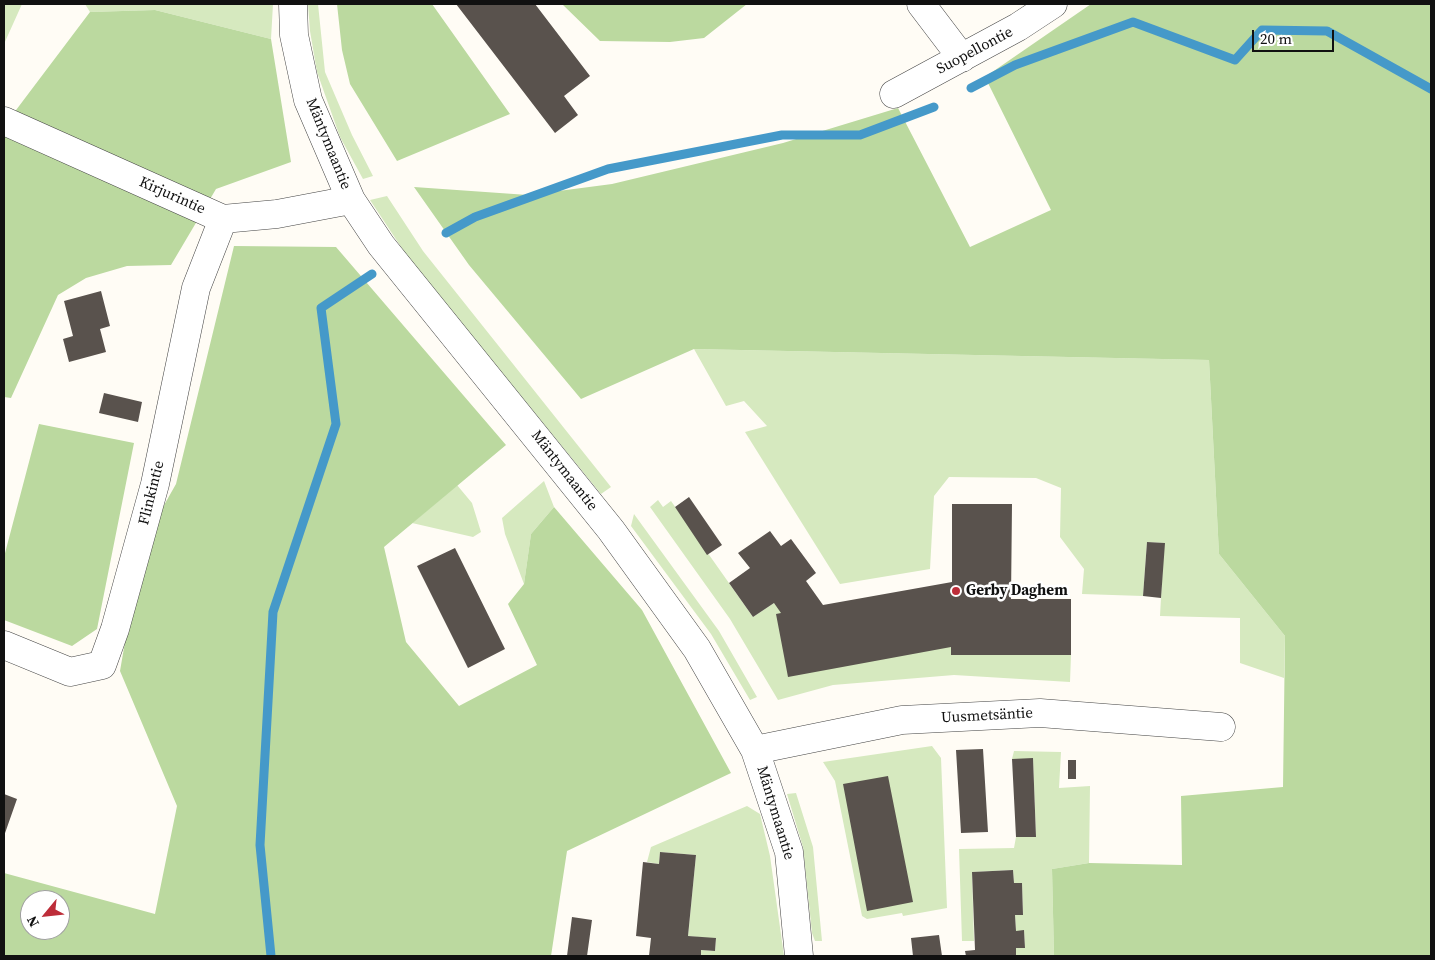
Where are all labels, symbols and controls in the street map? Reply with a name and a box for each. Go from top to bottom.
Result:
scale bar [1255,20,1338,52]
street label: Suopellontie [934,23,1016,79]
text: 20 m [1260,28,1292,49]
street label: Mäntymaantie [301,96,355,192]
street label: Kirjurintie [136,173,208,219]
street label: Mäntymaantie [527,427,601,515]
street label: Flinkintie [135,459,169,527]
place label: Gerby Daghem [966,582,1068,600]
marker: Gerby Daghem [950,585,962,597]
street label: Uusmetsäntie [941,705,1033,727]
street label: Mäntymaantie [752,764,798,862]
north arrow [20,890,70,940]
text: N [21,912,44,931]

